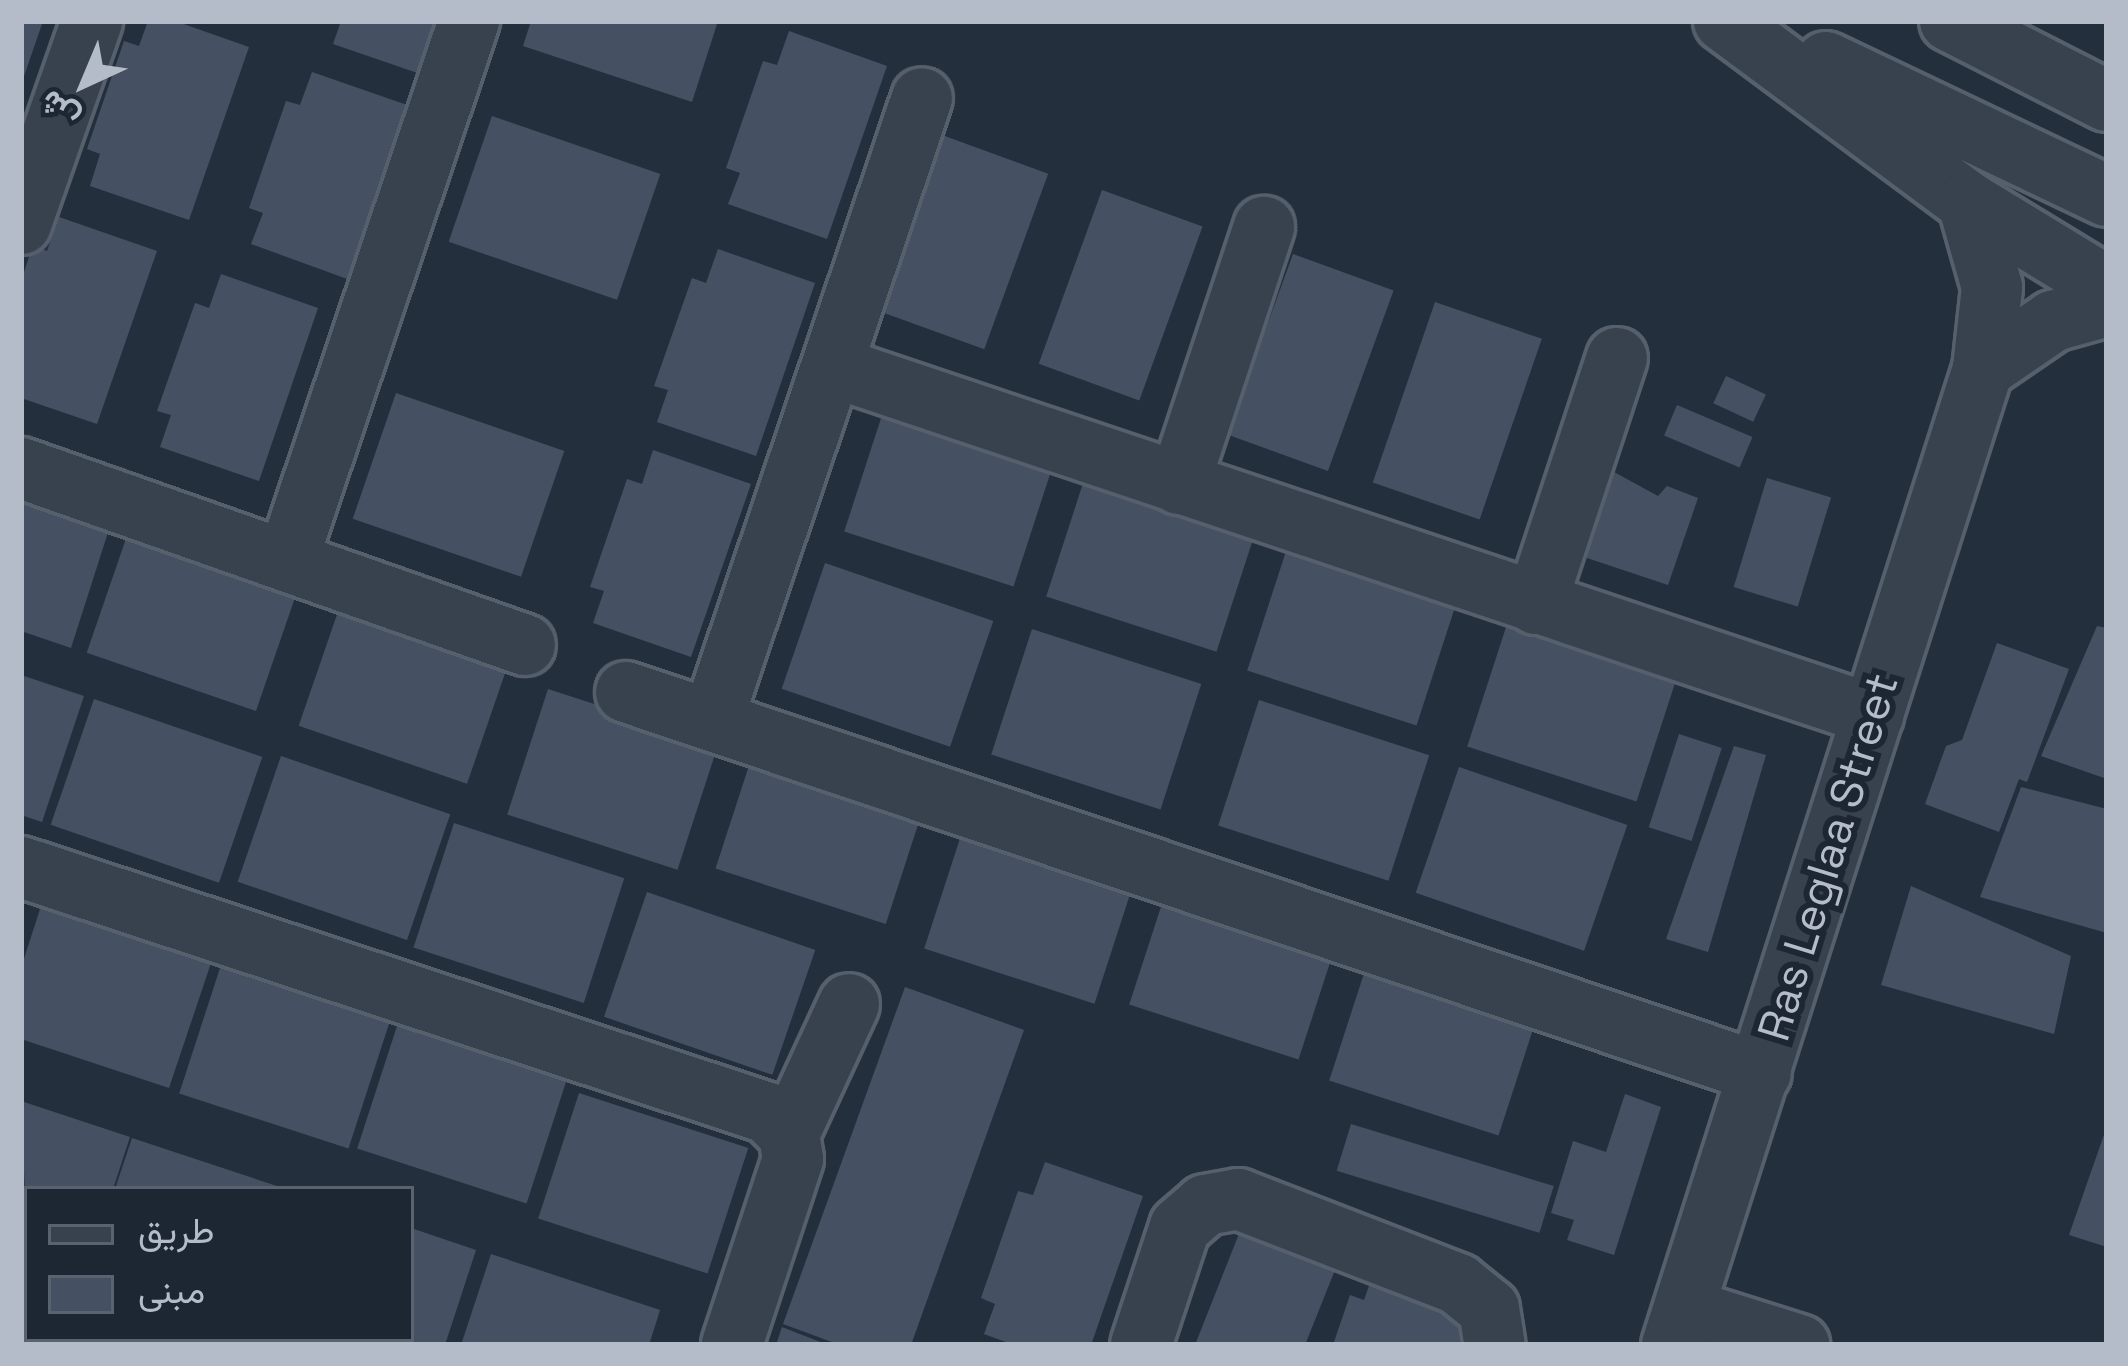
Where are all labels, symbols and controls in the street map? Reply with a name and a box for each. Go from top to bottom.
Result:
north arrow [24,24,144,144]
text: ش [30,81,88,139]
street label: Ras Leglaa Street [1746,667,1910,1047]
legend [24,1186,414,1342]
text: طريق [138,1208,214,1254]
text: مبنى [138,1268,205,1314]

